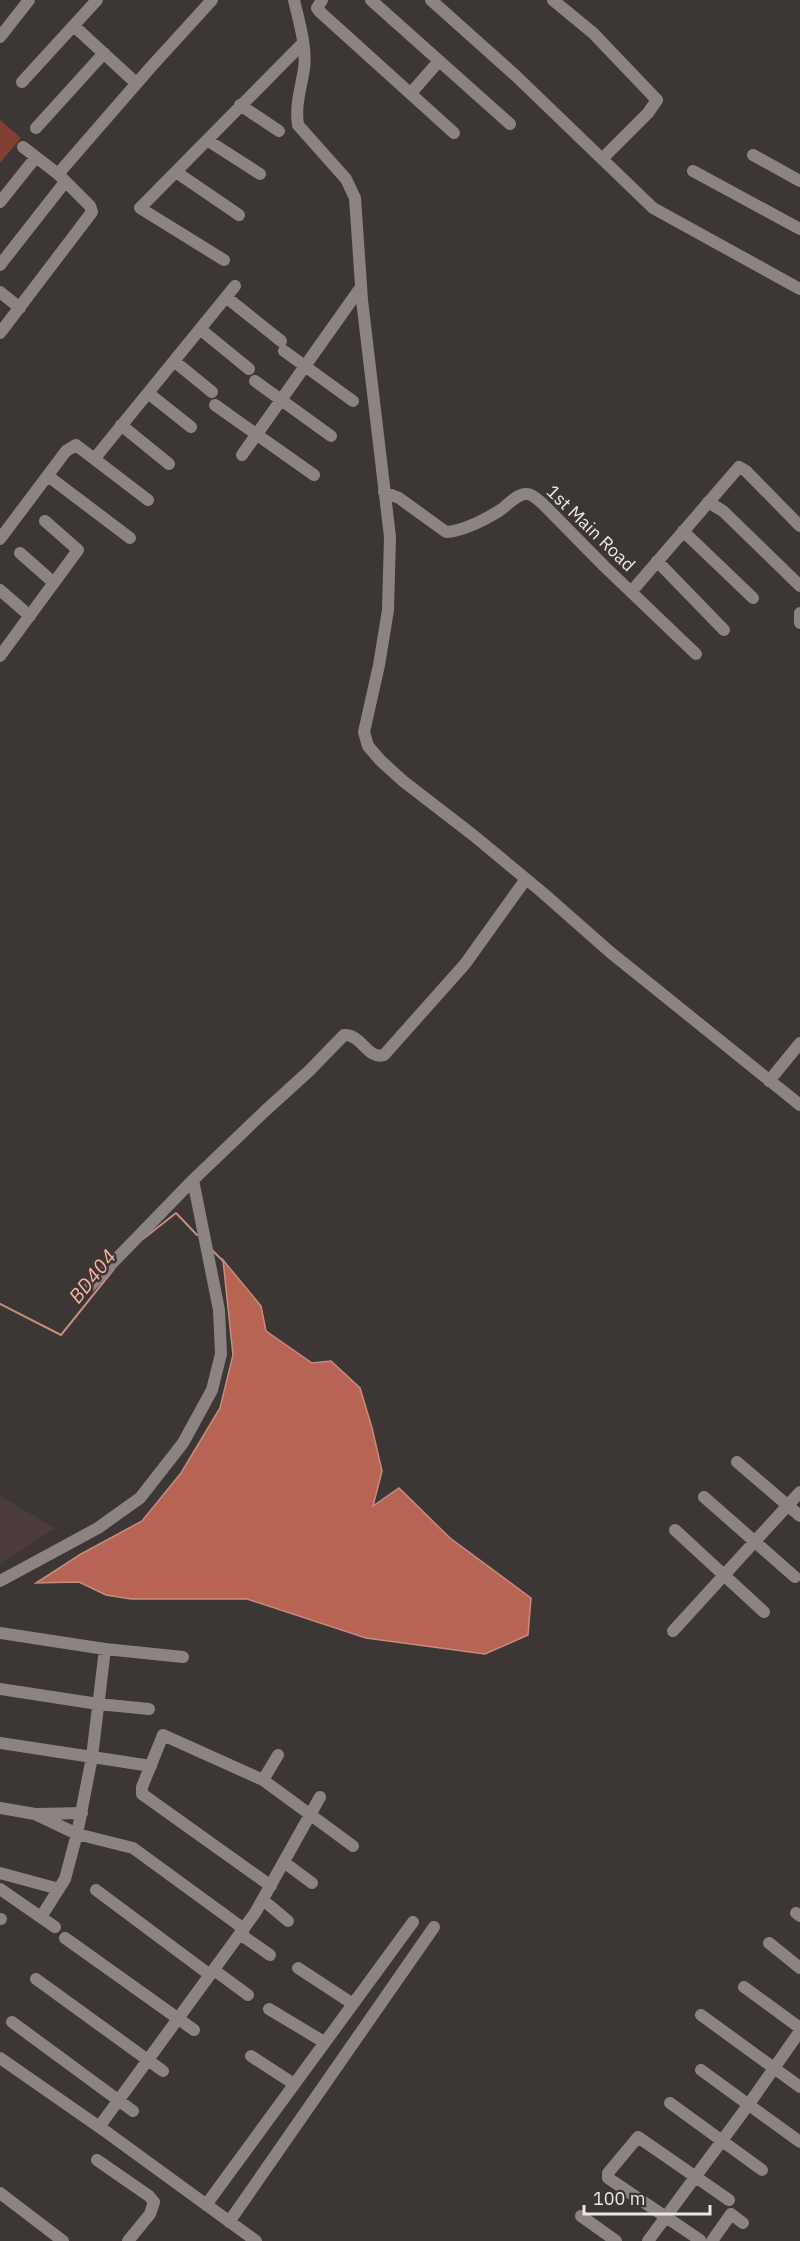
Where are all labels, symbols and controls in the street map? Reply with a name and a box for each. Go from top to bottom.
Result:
street label: 1st Main Road [542,480,640,576]
water label: BD404 [62,1244,122,1308]
scale bar [584,2178,710,2216]
text: 100 m [593,2187,645,2210]

